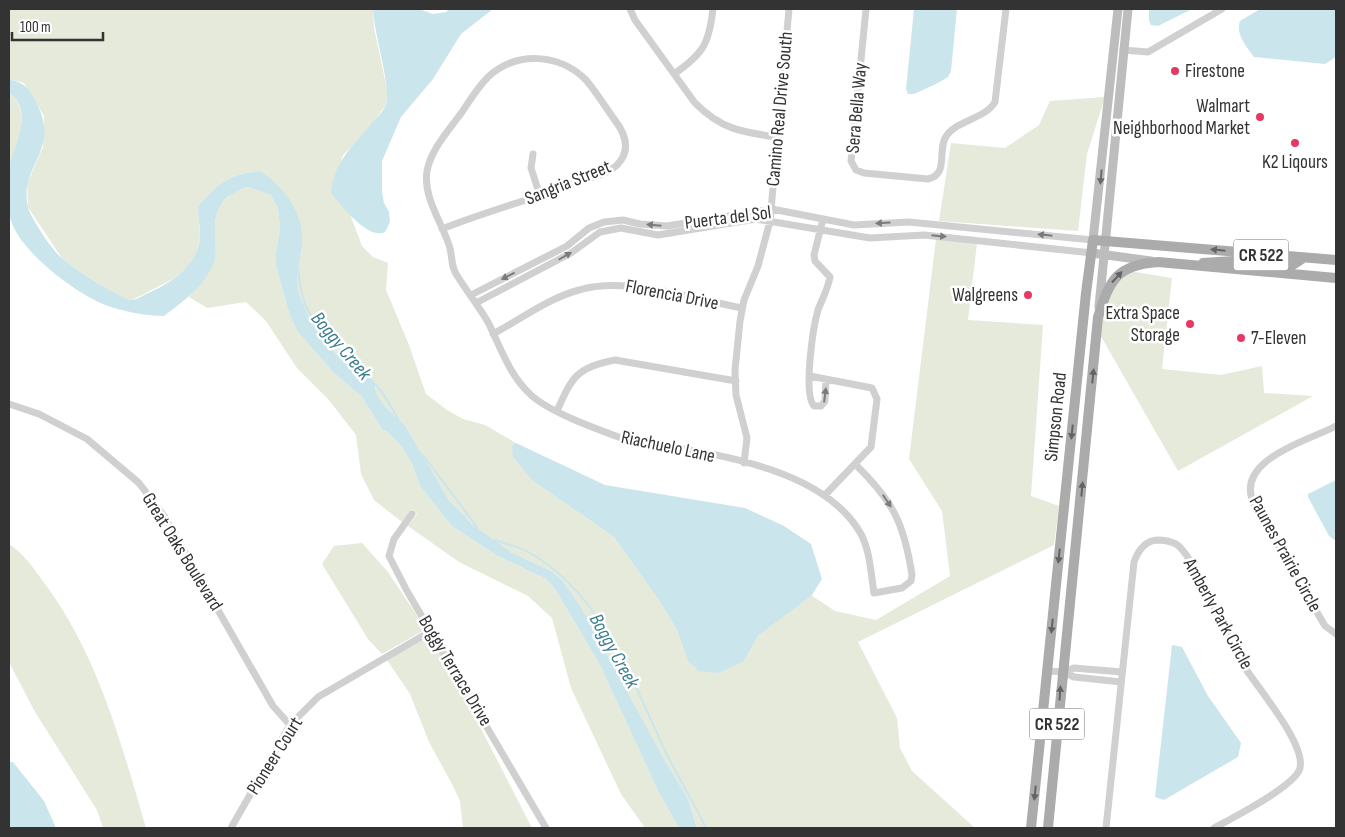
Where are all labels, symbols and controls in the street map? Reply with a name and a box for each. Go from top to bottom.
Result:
scale bar [12,10,104,42]
text: 100 m [20,18,51,37]
street label: Camino Real Drive South [762,31,798,187]
place label: Firestone [1185,60,1245,83]
street label: Sera Bella Way [842,61,872,154]
marker: Firestone [1169,65,1181,77]
place label: Walmart Neighborhood Market [1113,95,1250,140]
marker: Walmart Neighborhood Market [1254,111,1266,123]
marker: K2 Liqours [1289,137,1301,149]
place label: K2 Liqours [1262,151,1328,174]
street label: Sangria Street [522,155,614,211]
one-way arrow [1096,169,1104,185]
street label: Puerta del Sol [683,201,773,235]
one-way arrow [875,220,891,228]
one-way arrow [646,221,662,229]
one-way arrow [1037,231,1053,239]
one-way arrow [932,233,948,241]
road number: CR 522 [1234,240,1288,270]
one-way arrow [1210,246,1226,254]
one-way arrow [558,252,573,260]
one-way arrow [1111,271,1123,283]
one-way arrow [500,272,515,280]
street label: Florencia Drive [624,275,720,315]
place label: Walgreens [952,284,1018,307]
marker: Walgreens [1022,289,1034,301]
place label: Extra Space Storage [1105,302,1180,347]
water label: Boggy Creek [306,307,377,385]
marker: Extra Space Storage [1184,318,1196,330]
place label: 7-Eleven [1251,327,1306,350]
marker: 7-Eleven [1235,332,1247,344]
one-way arrow [1089,367,1097,383]
street label: Simpson Road [1040,371,1072,463]
one-way arrow [821,387,829,403]
one-way arrow [1068,424,1076,440]
street label: Riachuelo Lane [619,426,717,468]
one-way arrow [1078,480,1086,496]
street label: Great Oaks Boulevard [137,489,227,615]
street label: Paunes Prairie Circle [1244,492,1326,616]
one-way arrow [882,494,892,508]
one-way arrow [1055,548,1063,564]
street label: Amberly Park Circle [1178,554,1258,673]
water label: Boggy Creek [584,609,645,693]
street label: Boggy Terrace Drive [413,612,497,730]
one-way arrow [1048,618,1056,634]
one-way arrow [1056,685,1064,701]
road number: CR 522 [1030,709,1084,740]
street label: Pioneer Court [242,713,308,799]
one-way arrow [1031,786,1039,802]

